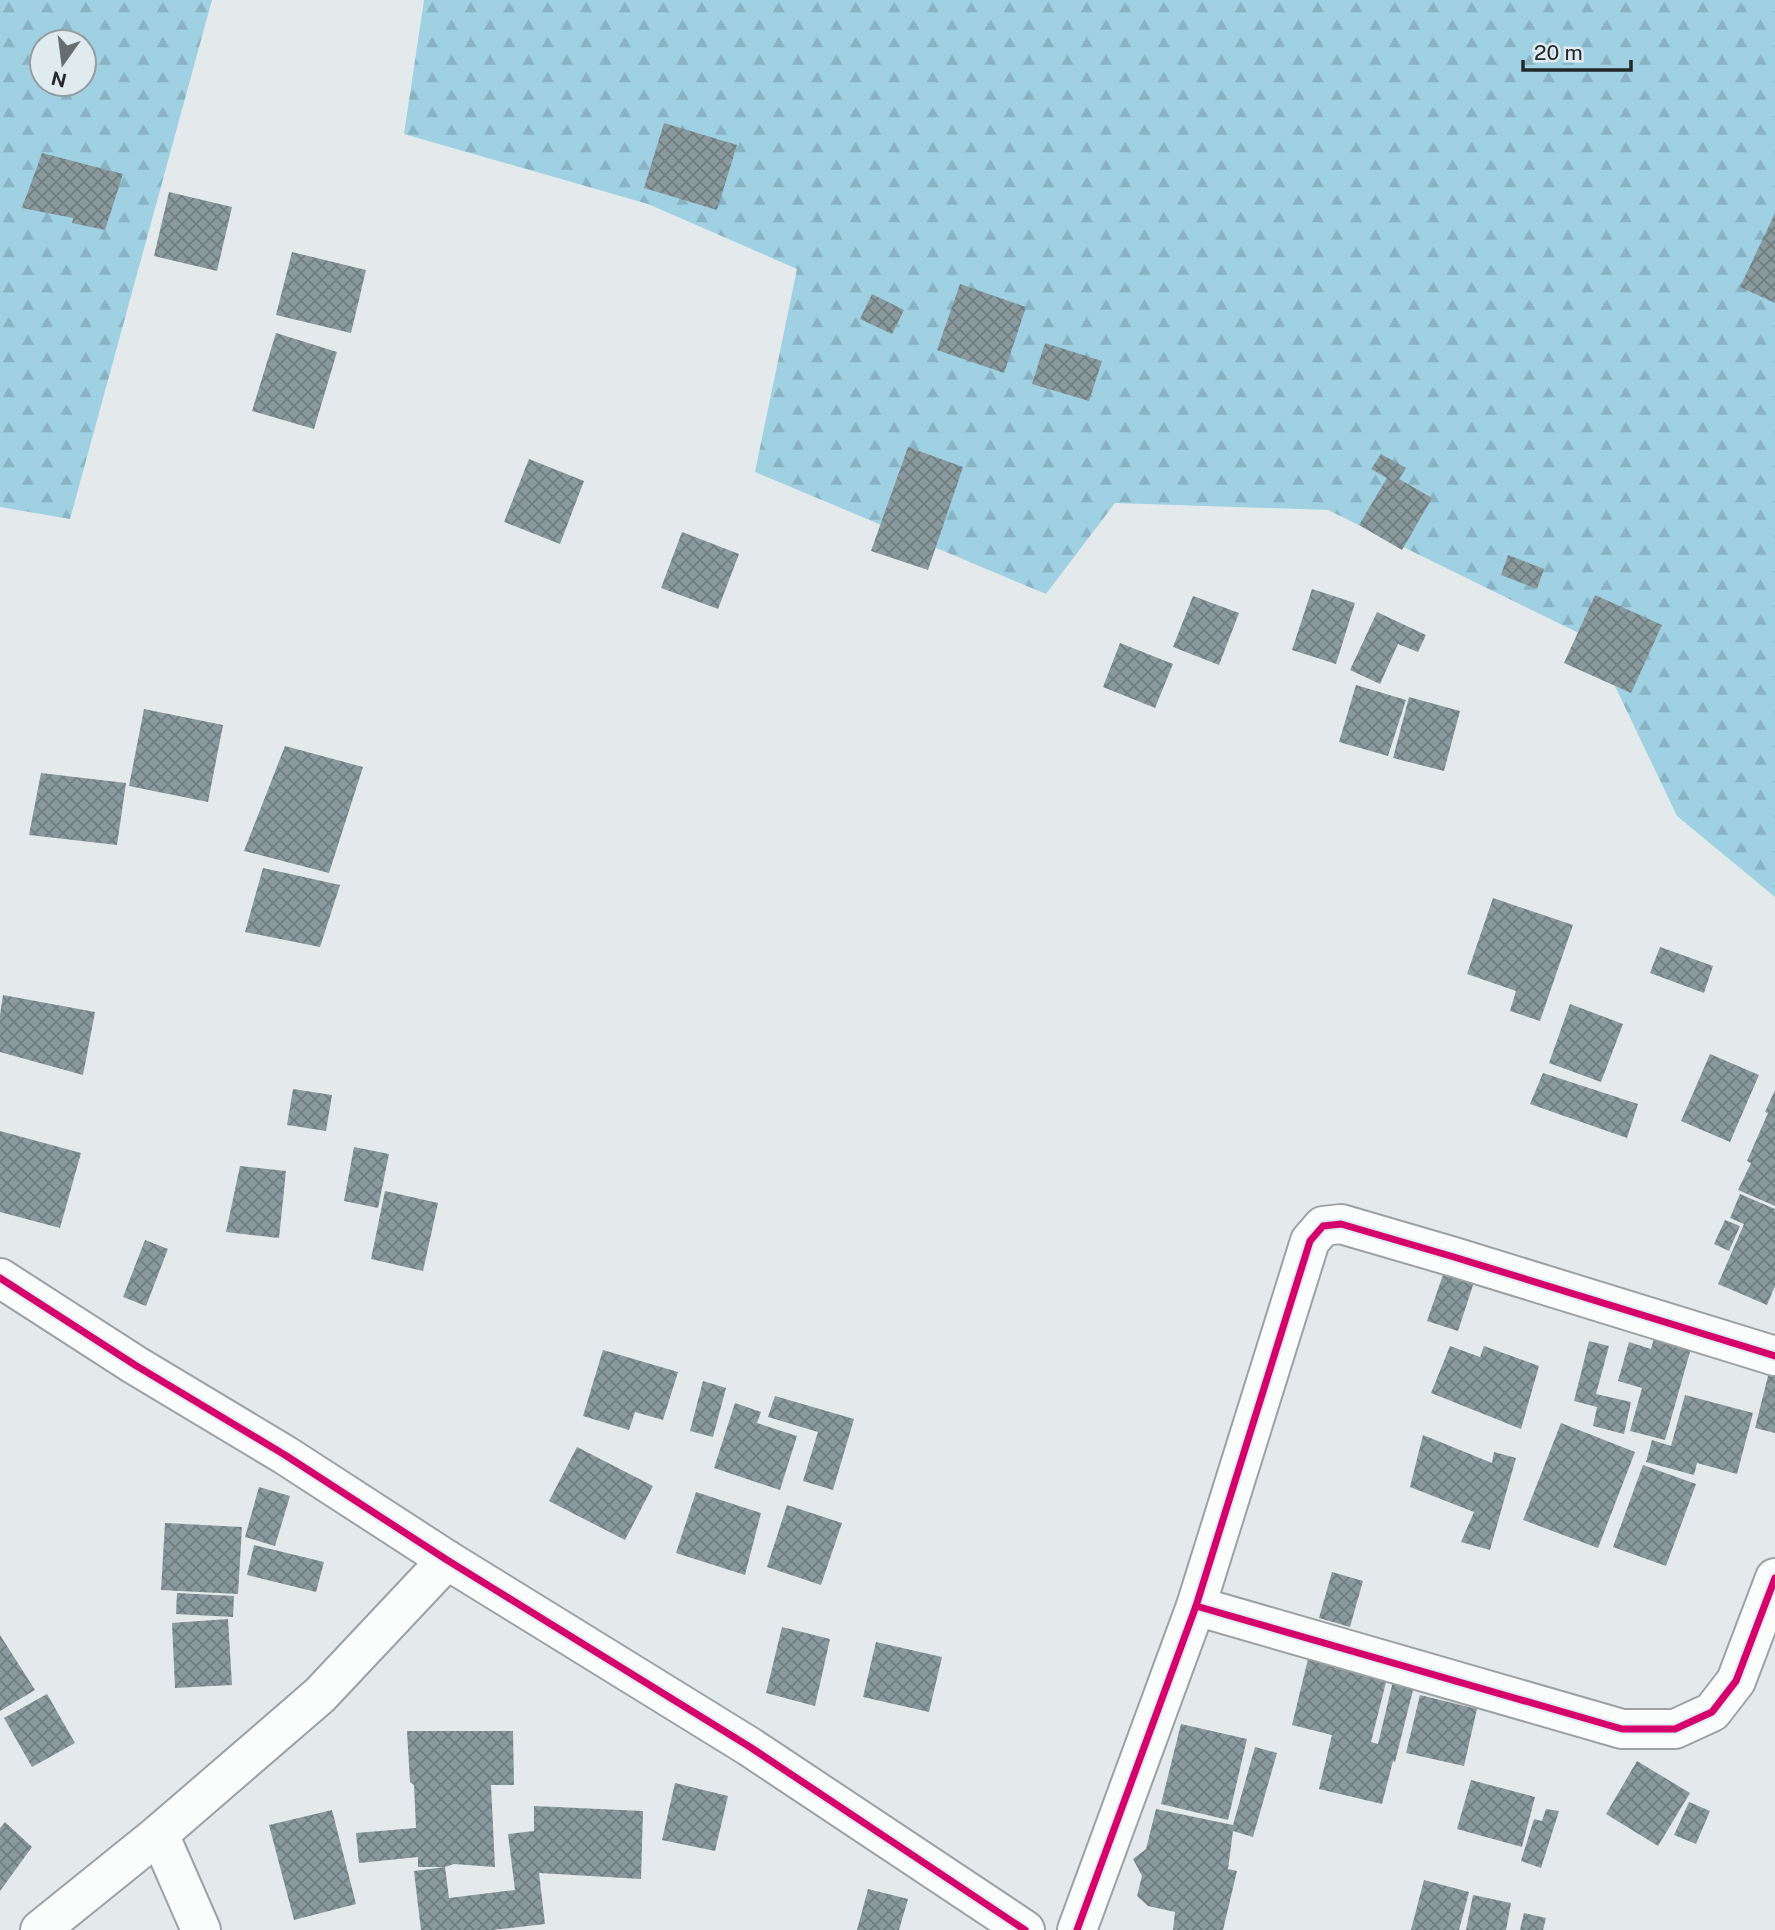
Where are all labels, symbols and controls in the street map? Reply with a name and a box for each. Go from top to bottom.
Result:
north arrow [28,28,98,98]
scale bar [1523,28,1632,72]
text: 20 m [1534,40,1583,65]
text: N [49,67,69,92]

